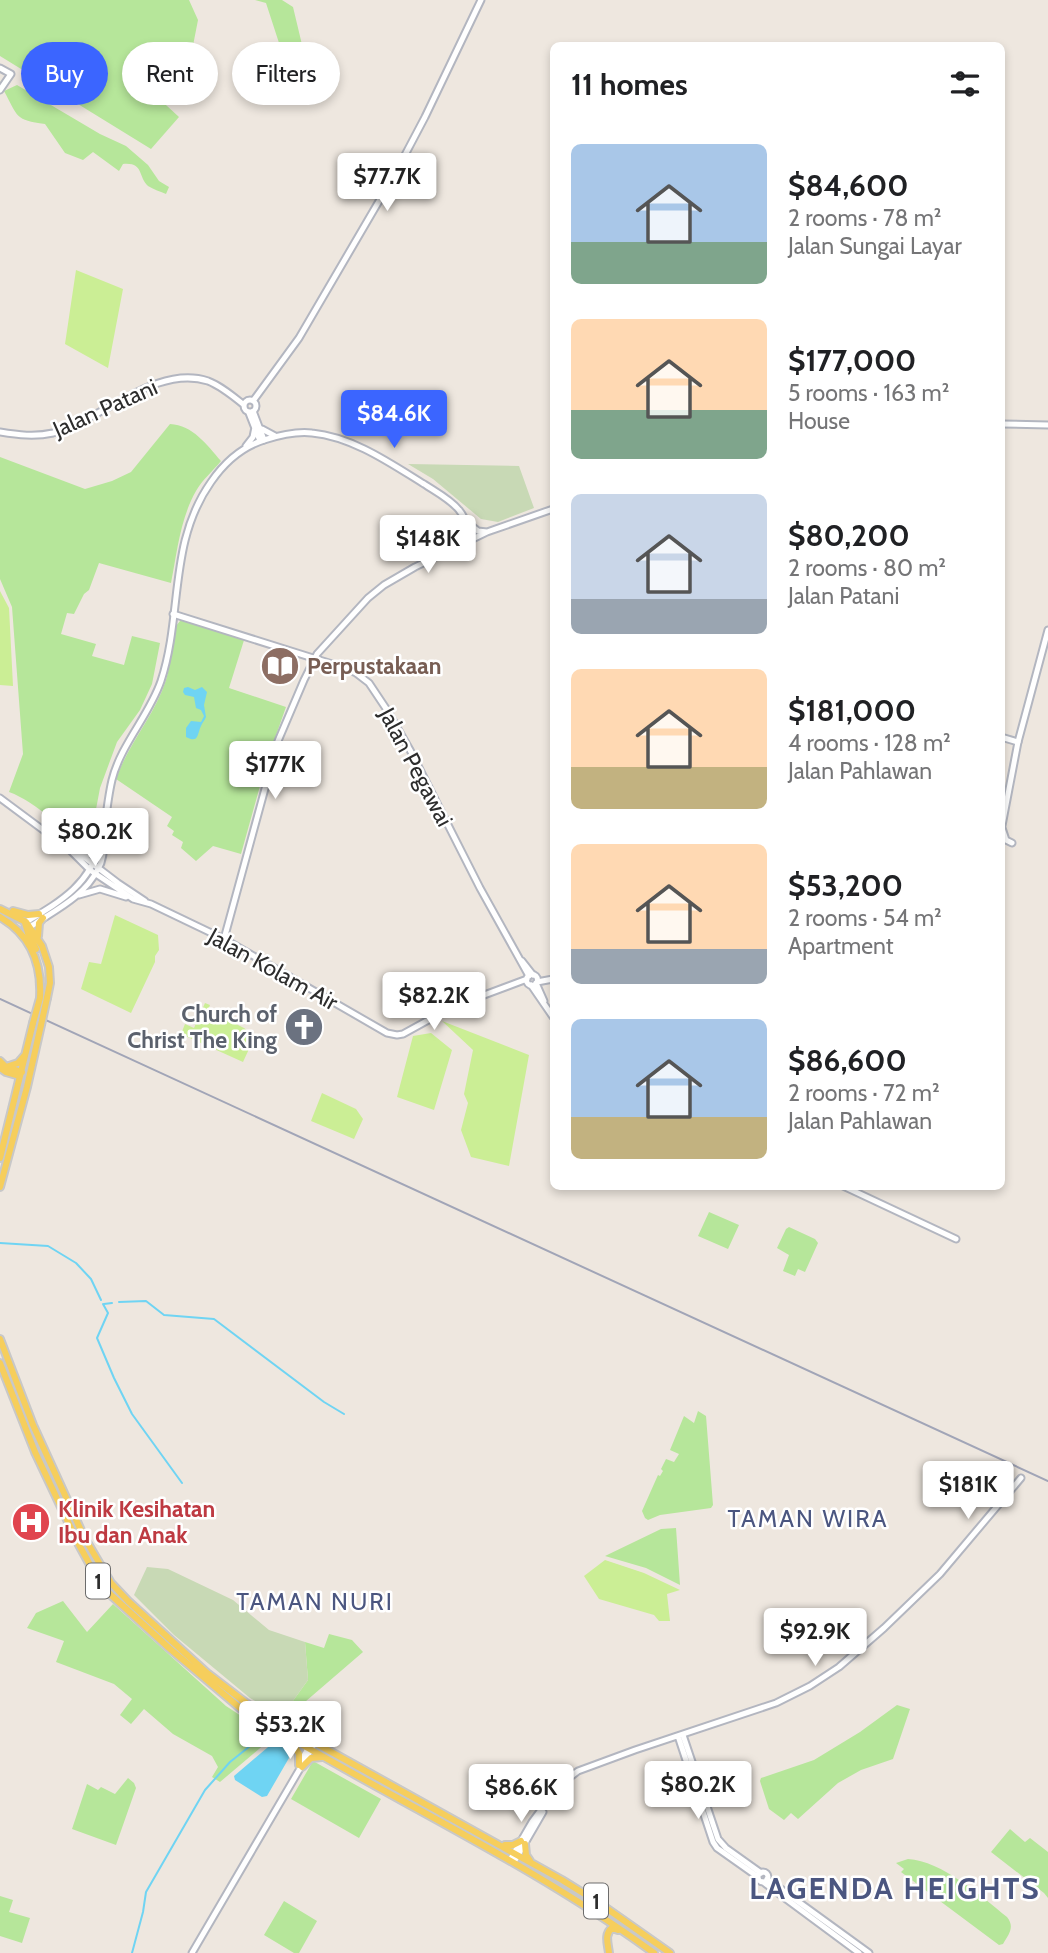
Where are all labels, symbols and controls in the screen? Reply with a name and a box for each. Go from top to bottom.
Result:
chip: Buy [21,42,108,105]
chip: Rent [122,42,218,105]
chip: Filters [232,42,340,105]
icon: filters [946,65,984,103]
text: 11 homes [571,66,688,103]
pin: $77.7K [330,154,444,213]
text: $77.7K [353,162,421,190]
text: $84,600 [788,167,908,204]
icon: home [627,172,711,256]
text: 2 rooms · 78 m² [788,204,942,232]
text: Jalan Sungai Layar [788,232,962,260]
text: $177,000 [788,342,916,379]
icon: home [627,347,711,431]
street label: Jalan Patani [48,373,162,444]
text: 5 rooms · 163 m² [788,379,949,407]
pin: $84.6K [337,391,451,450]
text: $84.6K [357,399,431,427]
text: House [788,407,850,435]
pin: $148K [379,516,477,575]
text: $80,200 [788,517,910,554]
icon: home [627,522,711,606]
text: $148K [396,524,460,552]
text: 2 rooms · 80 m² [788,554,946,582]
text: Jalan Patani [788,582,899,610]
library icon: Perpustakaan [259,645,301,687]
place label: Perpustakaan [307,652,441,680]
text: $181,000 [788,692,916,729]
icon: home [627,697,711,781]
street label: Jalan Pegawai [373,702,459,831]
text: 4 rooms · 128 m² [788,729,951,757]
pin: $177K [226,742,324,801]
text: $177K [245,750,305,778]
text: Jalan Pahlawan [788,757,932,785]
pin: $80.2K [38,808,152,868]
text: $80.2K [58,817,132,845]
text: $53,200 [788,867,903,904]
icon: home [627,872,711,956]
text: 2 rooms · 54 m² [788,904,942,932]
street label: Jalan Kolam Air [202,921,343,1017]
text: Apartment [788,932,893,960]
pin: $82.2K [377,972,491,1032]
text: $82.2K [398,981,470,1009]
place label: Church of Christ The King [127,1000,277,1054]
church icon: Church of Christ The King [283,1006,325,1048]
text: $86,600 [788,1042,907,1079]
icon: home [627,1047,711,1131]
text: 2 rooms · 72 m² [788,1079,940,1107]
text: Jalan Pahlawan [788,1107,932,1135]
pin: $181K [919,1462,1017,1521]
text: $181K [939,1470,997,1498]
place label: Klinik Kesihatan Ibu dan Anak [58,1495,215,1549]
hospital icon: Klinik Kesihatan Ibu dan Anak [10,1501,52,1543]
district label: TAMAN WIRA [728,1504,888,1533]
road number: 1 [86,1564,110,1598]
district label: TAMAN NURI [236,1587,394,1616]
pin: $92.9K [758,1608,872,1668]
text: $92.9K [780,1617,850,1645]
pin: $53.2K [233,1702,347,1761]
text: $53.2K [255,1710,325,1738]
pin: $80.2K [641,1762,755,1821]
pin: $86.6K [464,1764,578,1824]
text: $80.2K [661,1770,735,1798]
text: $86.6K [485,1773,557,1801]
district label: LAGENDA HEIGHTS [749,1870,1041,1907]
road number: 1 [584,1884,608,1918]

